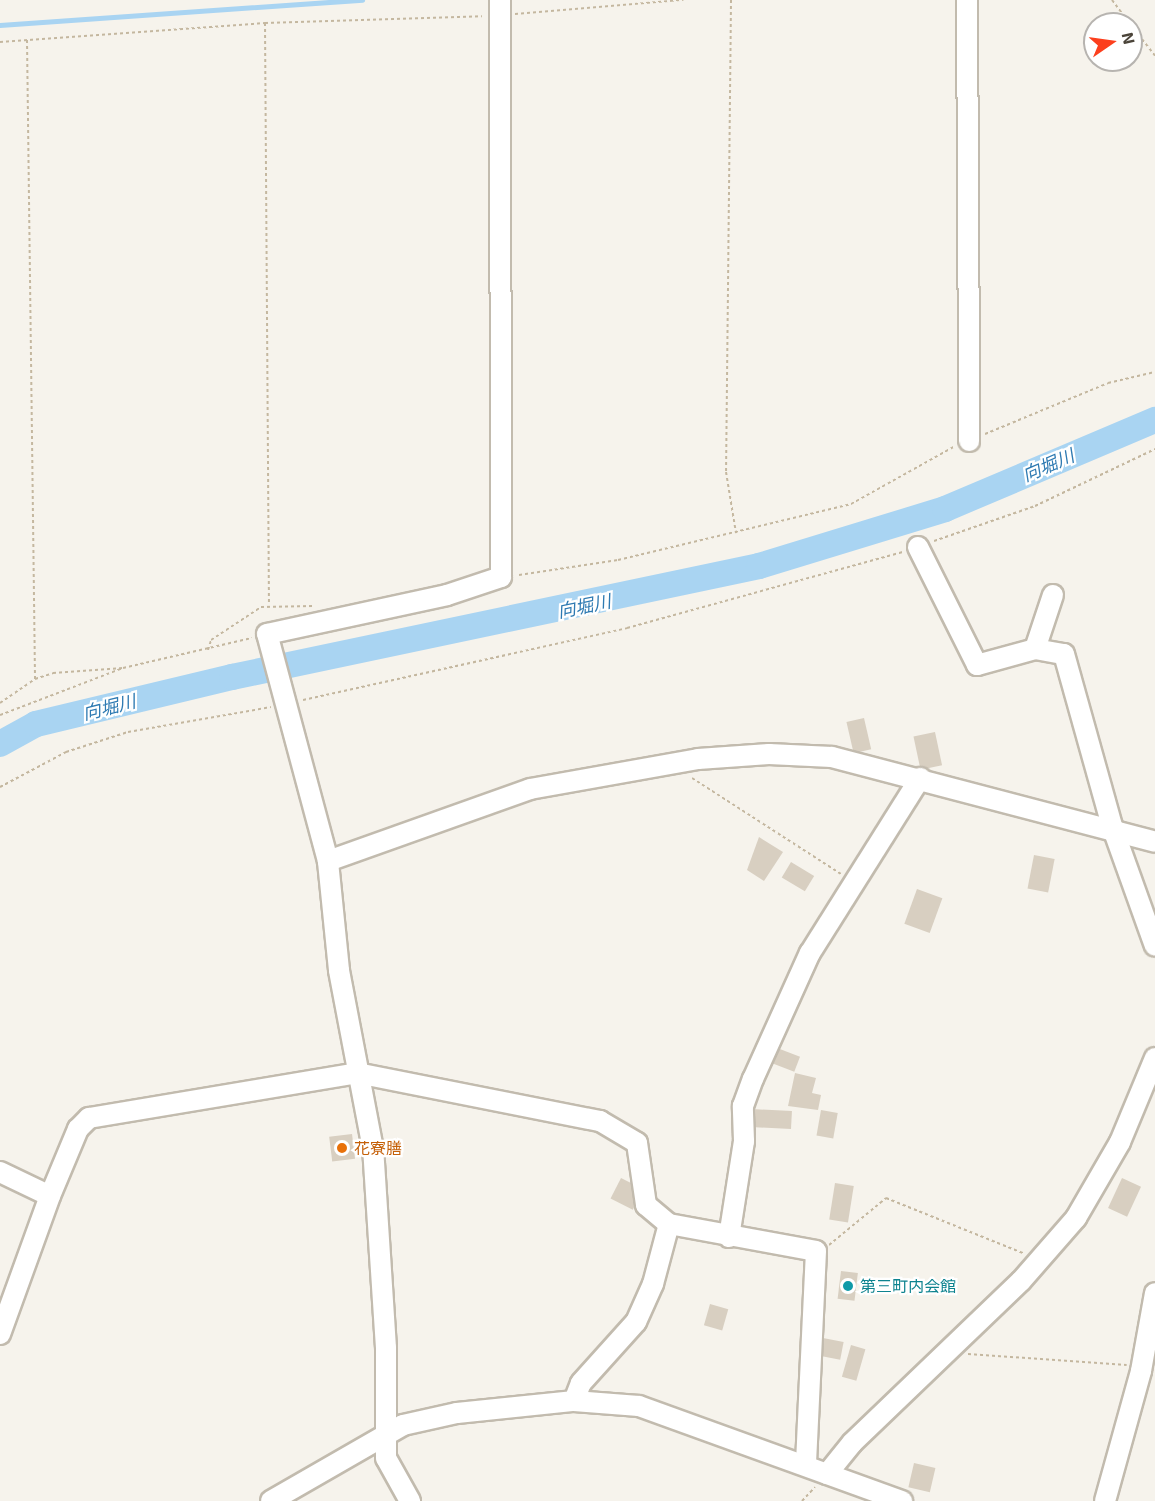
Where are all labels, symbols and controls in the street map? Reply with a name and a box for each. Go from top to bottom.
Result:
north arrow [1083,12,1143,72]
text: N [1119,31,1140,46]
water label: 向堀川 [1019,445,1077,485]
water label: 向堀川 [555,590,613,622]
water label: 向堀川 [80,690,138,724]
place label: 花寮膳 [354,1138,402,1158]
marker: 花寮膳 [335,1141,349,1155]
place label: 第三町内会館 [860,1276,956,1296]
marker: 第三町内会館 [841,1279,855,1293]

